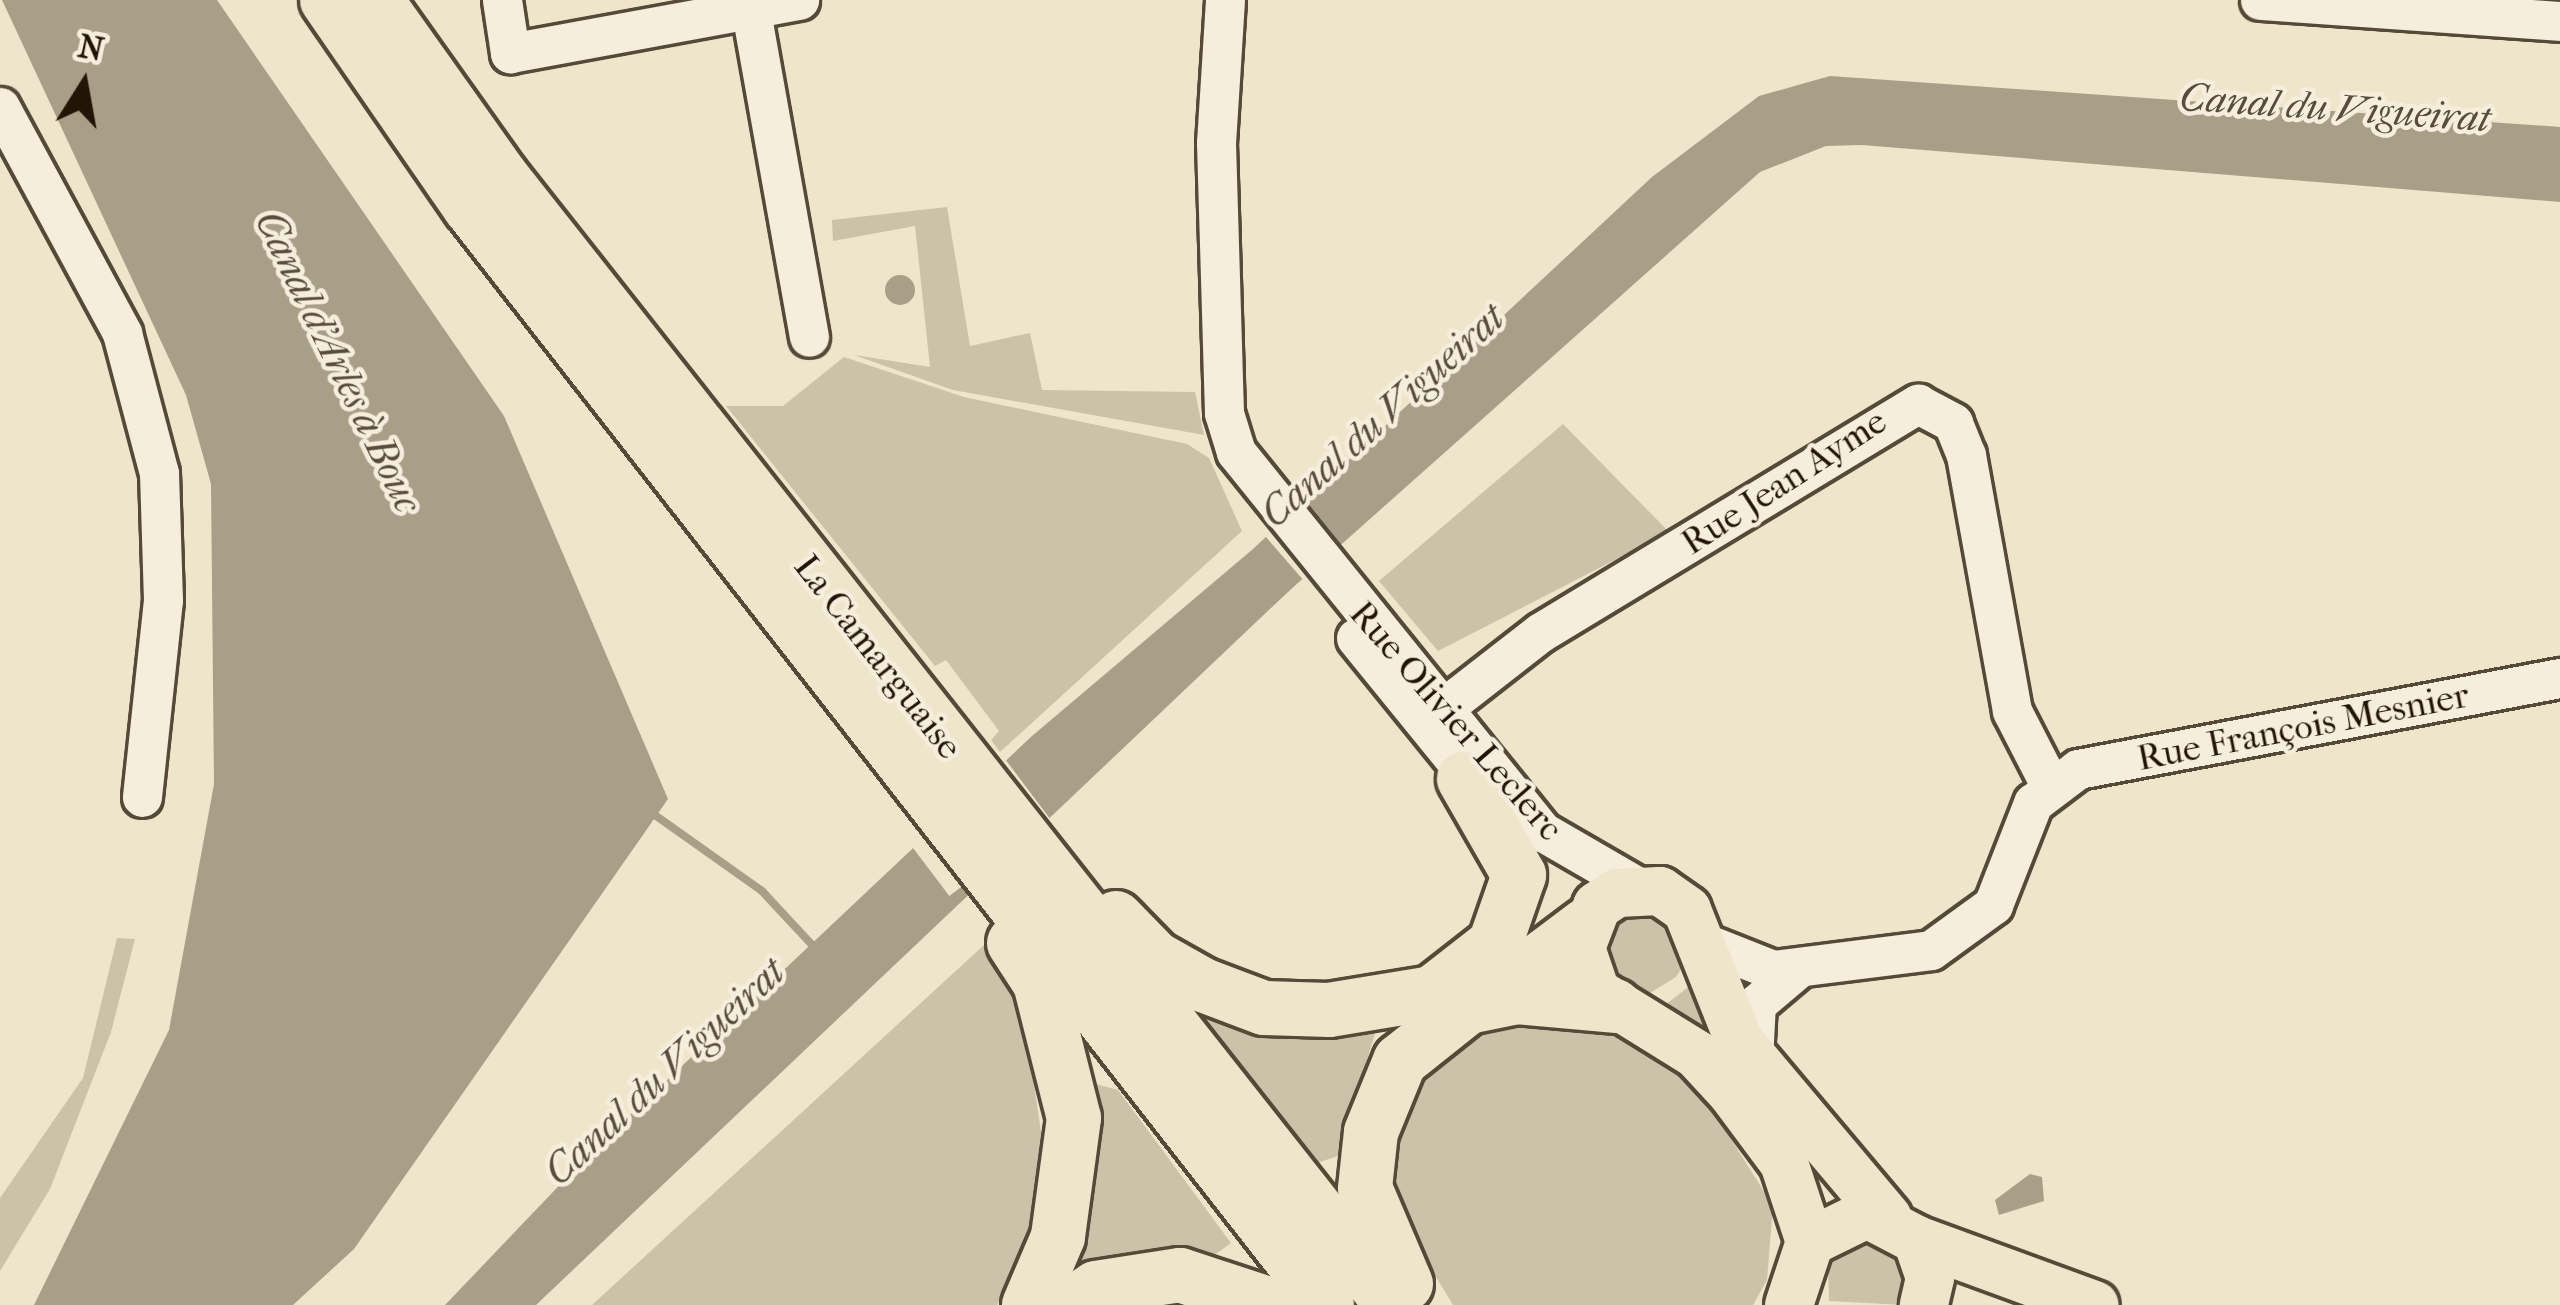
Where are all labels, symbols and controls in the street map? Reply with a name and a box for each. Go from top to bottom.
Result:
north arrow [24,24,144,144]
text: N [75,27,107,70]
water label: Canal du Vigueirat [2178,74,2492,142]
water label: Canal d'Arles à Bouc [245,203,431,521]
water label: Canal du Vigueirat [1252,294,1514,538]
street label: Rue Jean Ayme [1673,400,1895,564]
street label: La Camarguaise [785,546,971,768]
street label: Rue Olivier Leclerc [1340,592,1572,850]
street label: Rue François Mesnier [2134,674,2472,780]
water label: Canal du Vigueirat [535,949,795,1195]

